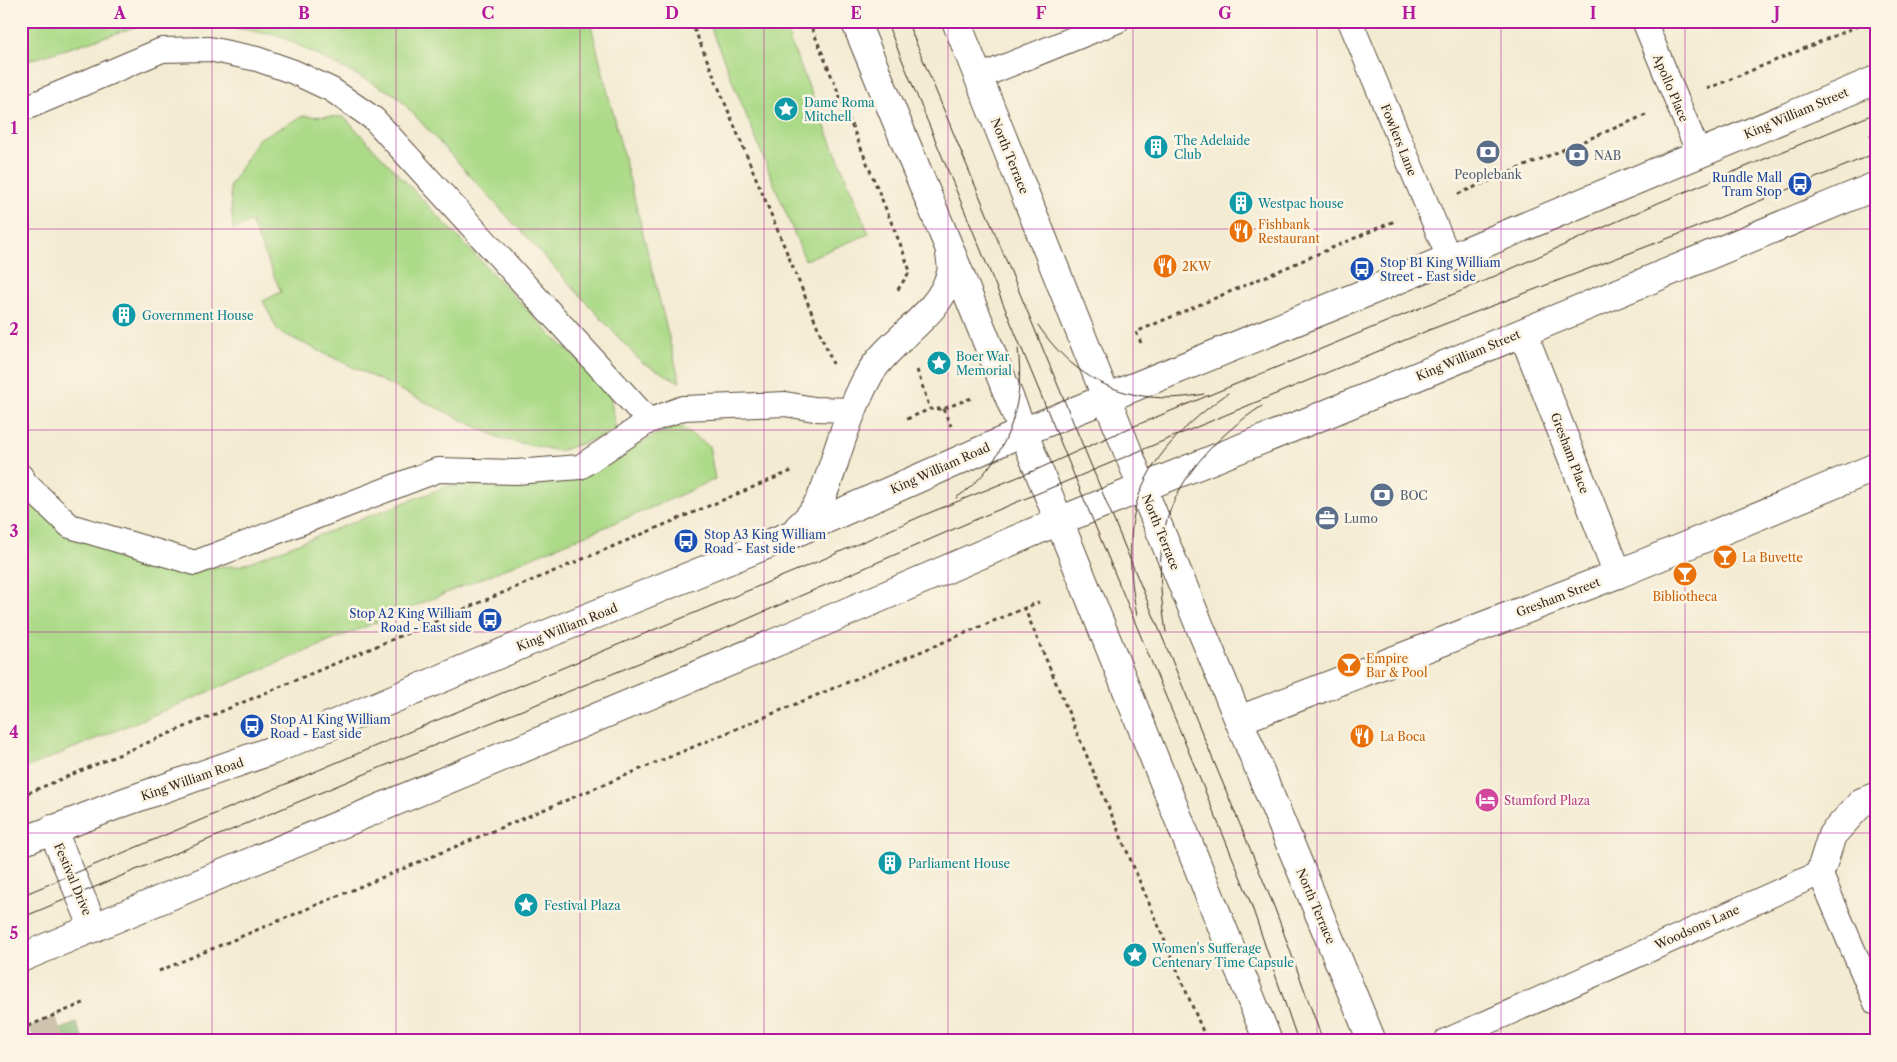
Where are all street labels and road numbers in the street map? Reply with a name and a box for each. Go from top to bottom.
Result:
street label: Apollo Place [1650,51,1692,124]
street label: King William Street [1742,84,1851,142]
street label: Fowlers Lane [1378,102,1420,178]
street label: North Terrace [988,116,1032,196]
street label: King William Street [1414,326,1523,384]
street label: Gresham Place [1548,410,1592,496]
street label: King William Road [888,439,993,497]
street label: North Terrace [1139,492,1183,572]
street label: Gresham Street [1514,574,1603,620]
street label: King William Road [514,600,620,654]
street label: King William Road [139,754,246,804]
street label: Festival Drive [51,840,95,918]
street label: North Terrace [1293,866,1339,946]
street label: Woodsons Lane [1651,902,1742,953]

